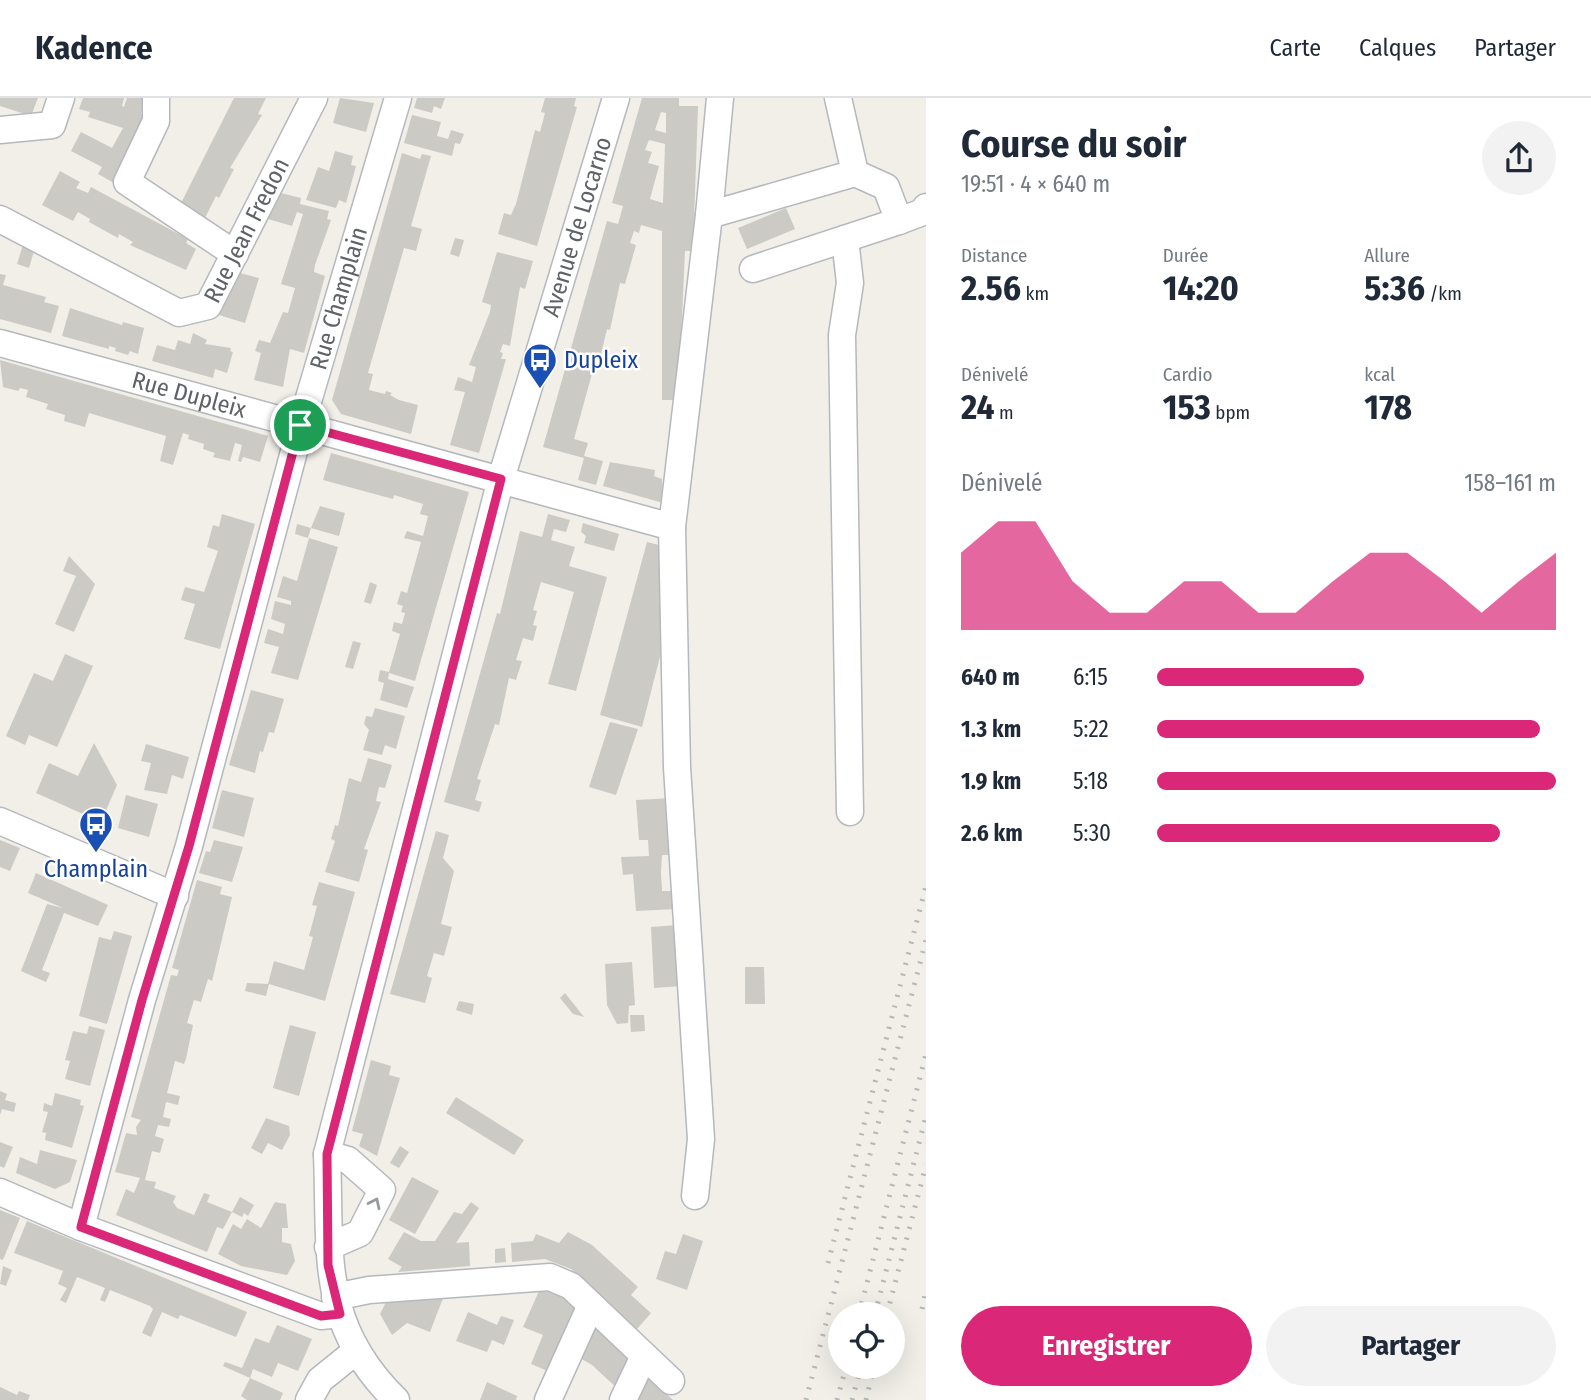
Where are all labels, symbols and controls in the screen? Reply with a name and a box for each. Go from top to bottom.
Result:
text: Kadence [35,28,153,68]
text: Carte [1270,34,1321,62]
text: Calques [1359,34,1436,62]
text: Partager [1474,34,1556,62]
text: Course du soir [961,121,1187,167]
button: share [1482,121,1556,195]
street label: Avenue de Locarno [537,133,617,320]
street label: Rue Jean Fredon [198,153,295,307]
text: 19:51 · 4 × 640 m [961,170,1110,198]
street label: Rue Champlain [304,223,373,373]
text: Distance [961,244,1028,267]
text: Durée [1163,244,1209,267]
text: Allure [1364,244,1410,267]
text: 2.56 [961,267,1021,309]
text: 14:20 [1163,267,1239,309]
text: 5:36 [1364,267,1425,309]
text: km [1021,282,1049,305]
text: /km [1425,282,1462,305]
bus stop icon: Dupleix [521,341,559,390]
place label: Dupleix [564,346,638,374]
text: Dénivelé [961,363,1028,386]
text: Cardio [1163,363,1213,386]
text: kcal [1364,363,1395,386]
street label: Rue Dupleix [129,366,250,424]
text: 24 [961,386,995,428]
text: 153 [1163,386,1211,428]
text: 178 [1364,386,1412,428]
pin [270,395,330,455]
text: m [995,401,1014,424]
text: bpm [1211,401,1250,424]
icon: arrive [281,406,319,444]
text: Dénivelé [961,469,1042,497]
text: 158–161 m [1464,469,1556,497]
text: 640 m [961,663,1020,691]
text: 6:15 [1073,663,1108,691]
text: 1.3 km [961,715,1021,743]
text: 5:22 [1073,715,1109,743]
text: 1.9 km [961,767,1021,795]
text: 5:18 [1073,767,1108,795]
bus stop icon: Champlain [77,805,115,854]
text: 2.6 km [961,819,1023,847]
text: 5:30 [1073,819,1111,847]
place label: Champlain [44,855,148,883]
one-way arrow [367,1198,381,1210]
map controls [828,1302,905,1379]
button: locate [828,1302,905,1379]
button: Enregistrer [961,1306,1252,1386]
button: Partager [1266,1306,1556,1386]

